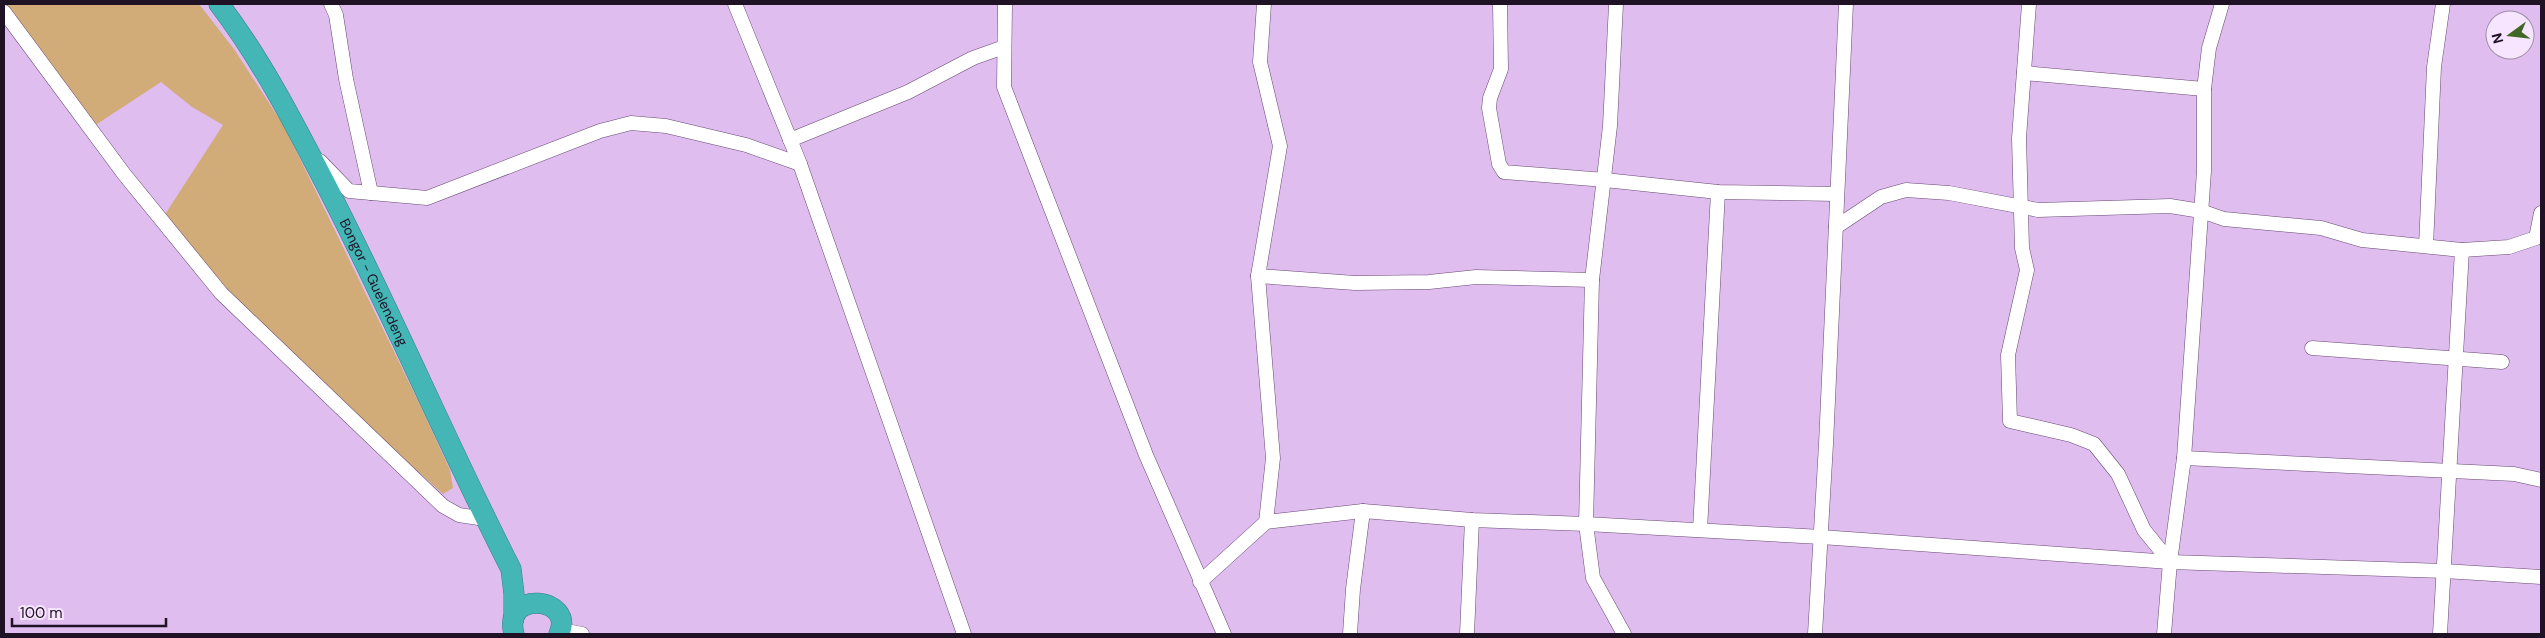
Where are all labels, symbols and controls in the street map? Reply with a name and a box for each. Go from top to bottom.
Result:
north arrow [2485,10,2535,60]
text: N [2487,31,2507,46]
street label: Bongor - Guelendeng [336,216,412,349]
scale bar [12,596,166,628]
text: 100 m [20,603,63,623]

